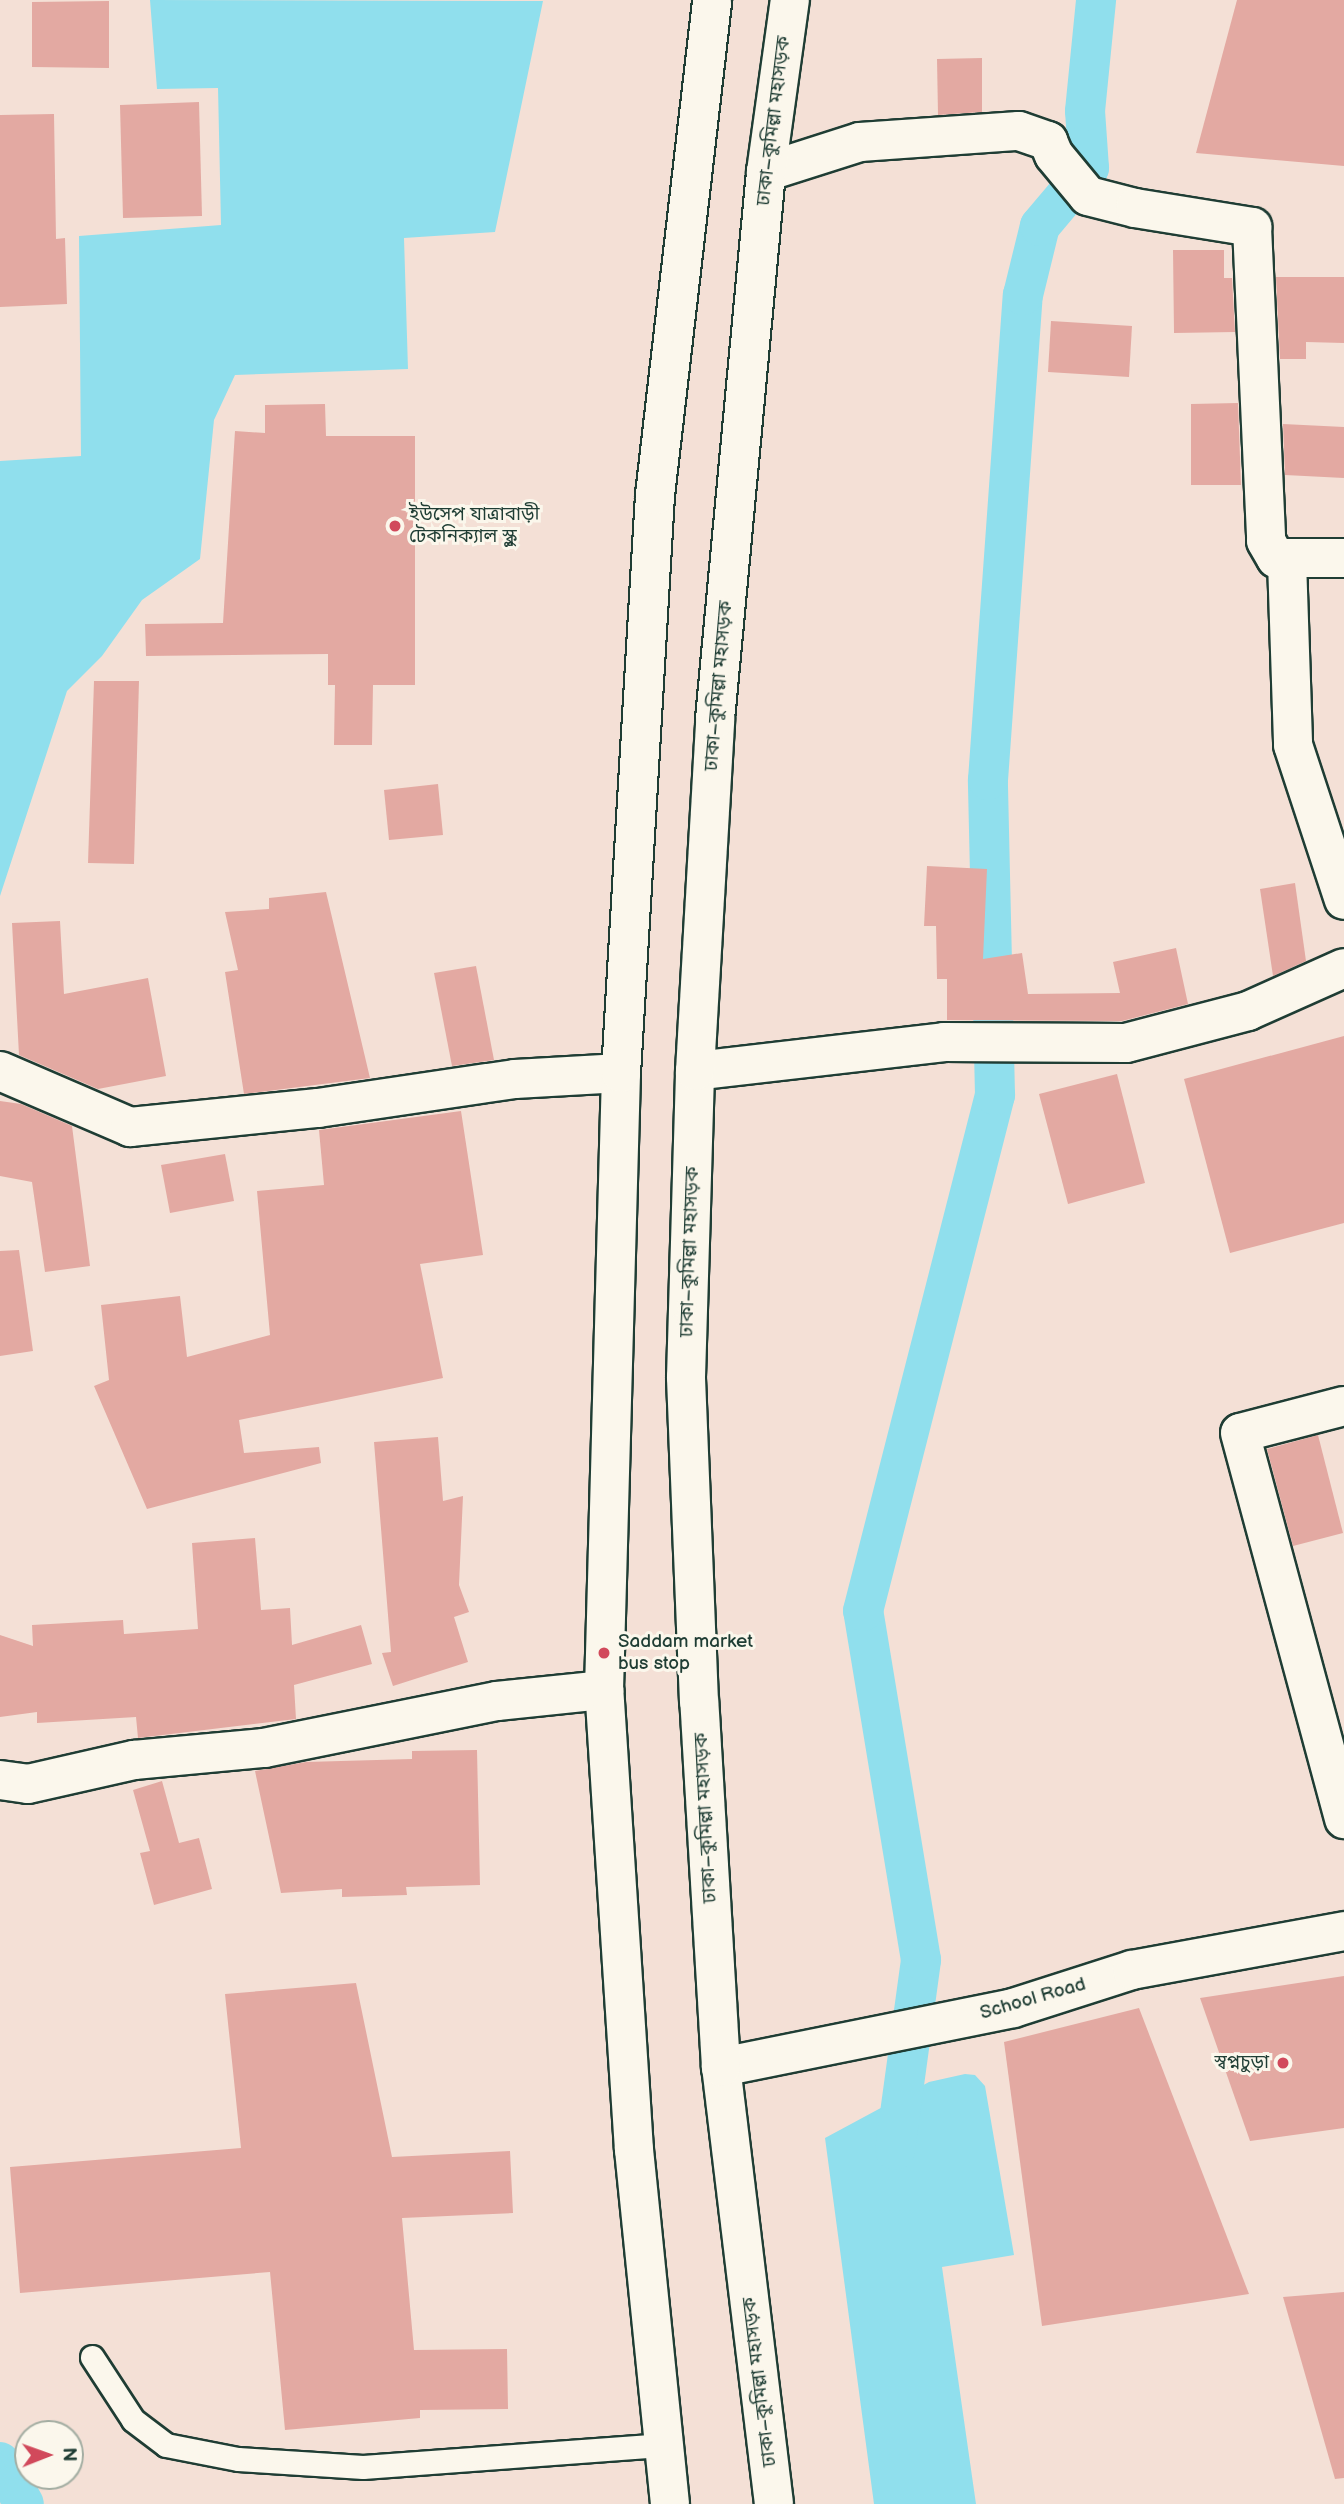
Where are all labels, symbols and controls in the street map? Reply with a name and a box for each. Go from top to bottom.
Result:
street label: ঢাকা–কুমিল্লা মহাসড়ক [752,35,796,207]
place label: ইউসেপ যাত্রাবাড়ী টেকনিক্যাল স্কুল [409,504,540,548]
marker: ইউসেপ যাত্রাবাড়ী টেকনিক্যাল স্কুল [387,518,403,534]
street label: ঢাকা–কুমিল্লা মহাসড়ক [700,600,738,772]
street label: ঢাকা–কুমিল্লা মহাসড়ক [676,1166,704,1338]
place label: Saddam market bus stop [618,1631,753,1675]
marker: Saddam market bus stop [596,1645,612,1661]
street label: ঢাকা–কুমিল্লা মহাসড়ক [690,1732,722,1904]
street label: School Road [977,1973,1089,2025]
place label: স্বপ্নচুড়া [1215,2052,1269,2074]
marker: স্বপ্নচুড়া [1275,2055,1291,2071]
street label: ঢাকা–কুমিল্লা মহাসড়ক [738,2296,782,2468]
north arrow [14,2420,84,2490]
text: N [57,2447,80,2462]

